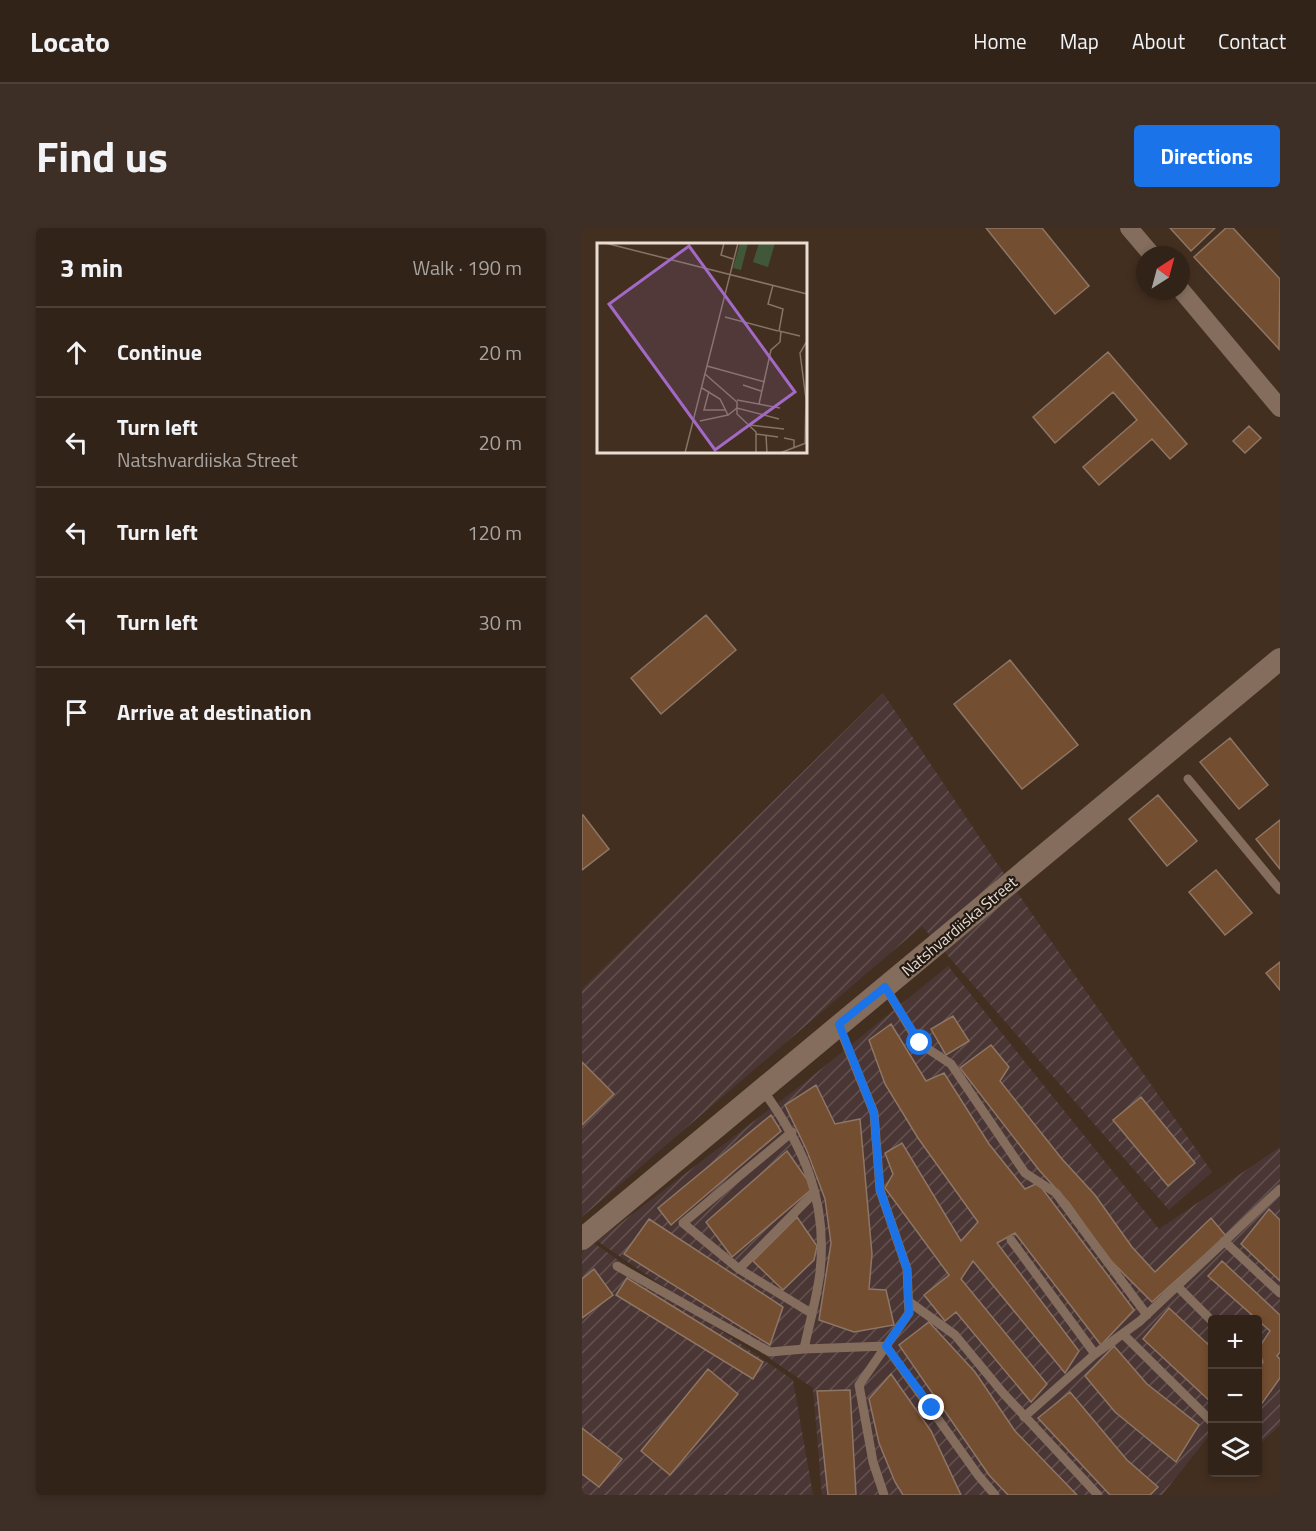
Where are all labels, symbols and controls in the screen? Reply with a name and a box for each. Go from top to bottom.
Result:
text: Locato [30,20,110,63]
text: Home [973,25,1027,57]
text: Map [1060,25,1099,57]
text: About [1132,25,1185,57]
text: Contact [1218,25,1286,57]
text: Find us [36,124,168,188]
button: Directions [1134,125,1280,187]
inset map [597,243,807,453]
north arrow [1136,246,1190,300]
text: 3 min [60,248,123,287]
text: Walk · 190 m [413,252,522,283]
text: Continue [117,335,202,369]
icon: ahead [60,336,93,369]
text: 20 m [478,337,522,368]
text: Turn left [117,410,198,444]
icon: left [60,426,93,459]
text: 20 m [478,427,522,458]
text: Natshvardiiska Street [117,444,298,475]
text: Turn left [117,515,198,549]
icon: left [60,516,93,549]
text: 120 m [467,517,522,548]
text: Turn left [117,605,198,639]
icon: left [60,606,93,639]
text: 30 m [478,607,522,638]
text: Arrive at destination [117,695,312,729]
icon: arrive [60,696,93,729]
street label: Natshvardiiska Street [896,870,1022,982]
route start [906,1029,932,1055]
map controls [1208,1315,1262,1477]
button: + [1208,1315,1262,1369]
button: − [1208,1369,1262,1423]
route end [918,1394,944,1420]
button: layers [1208,1423,1262,1477]

